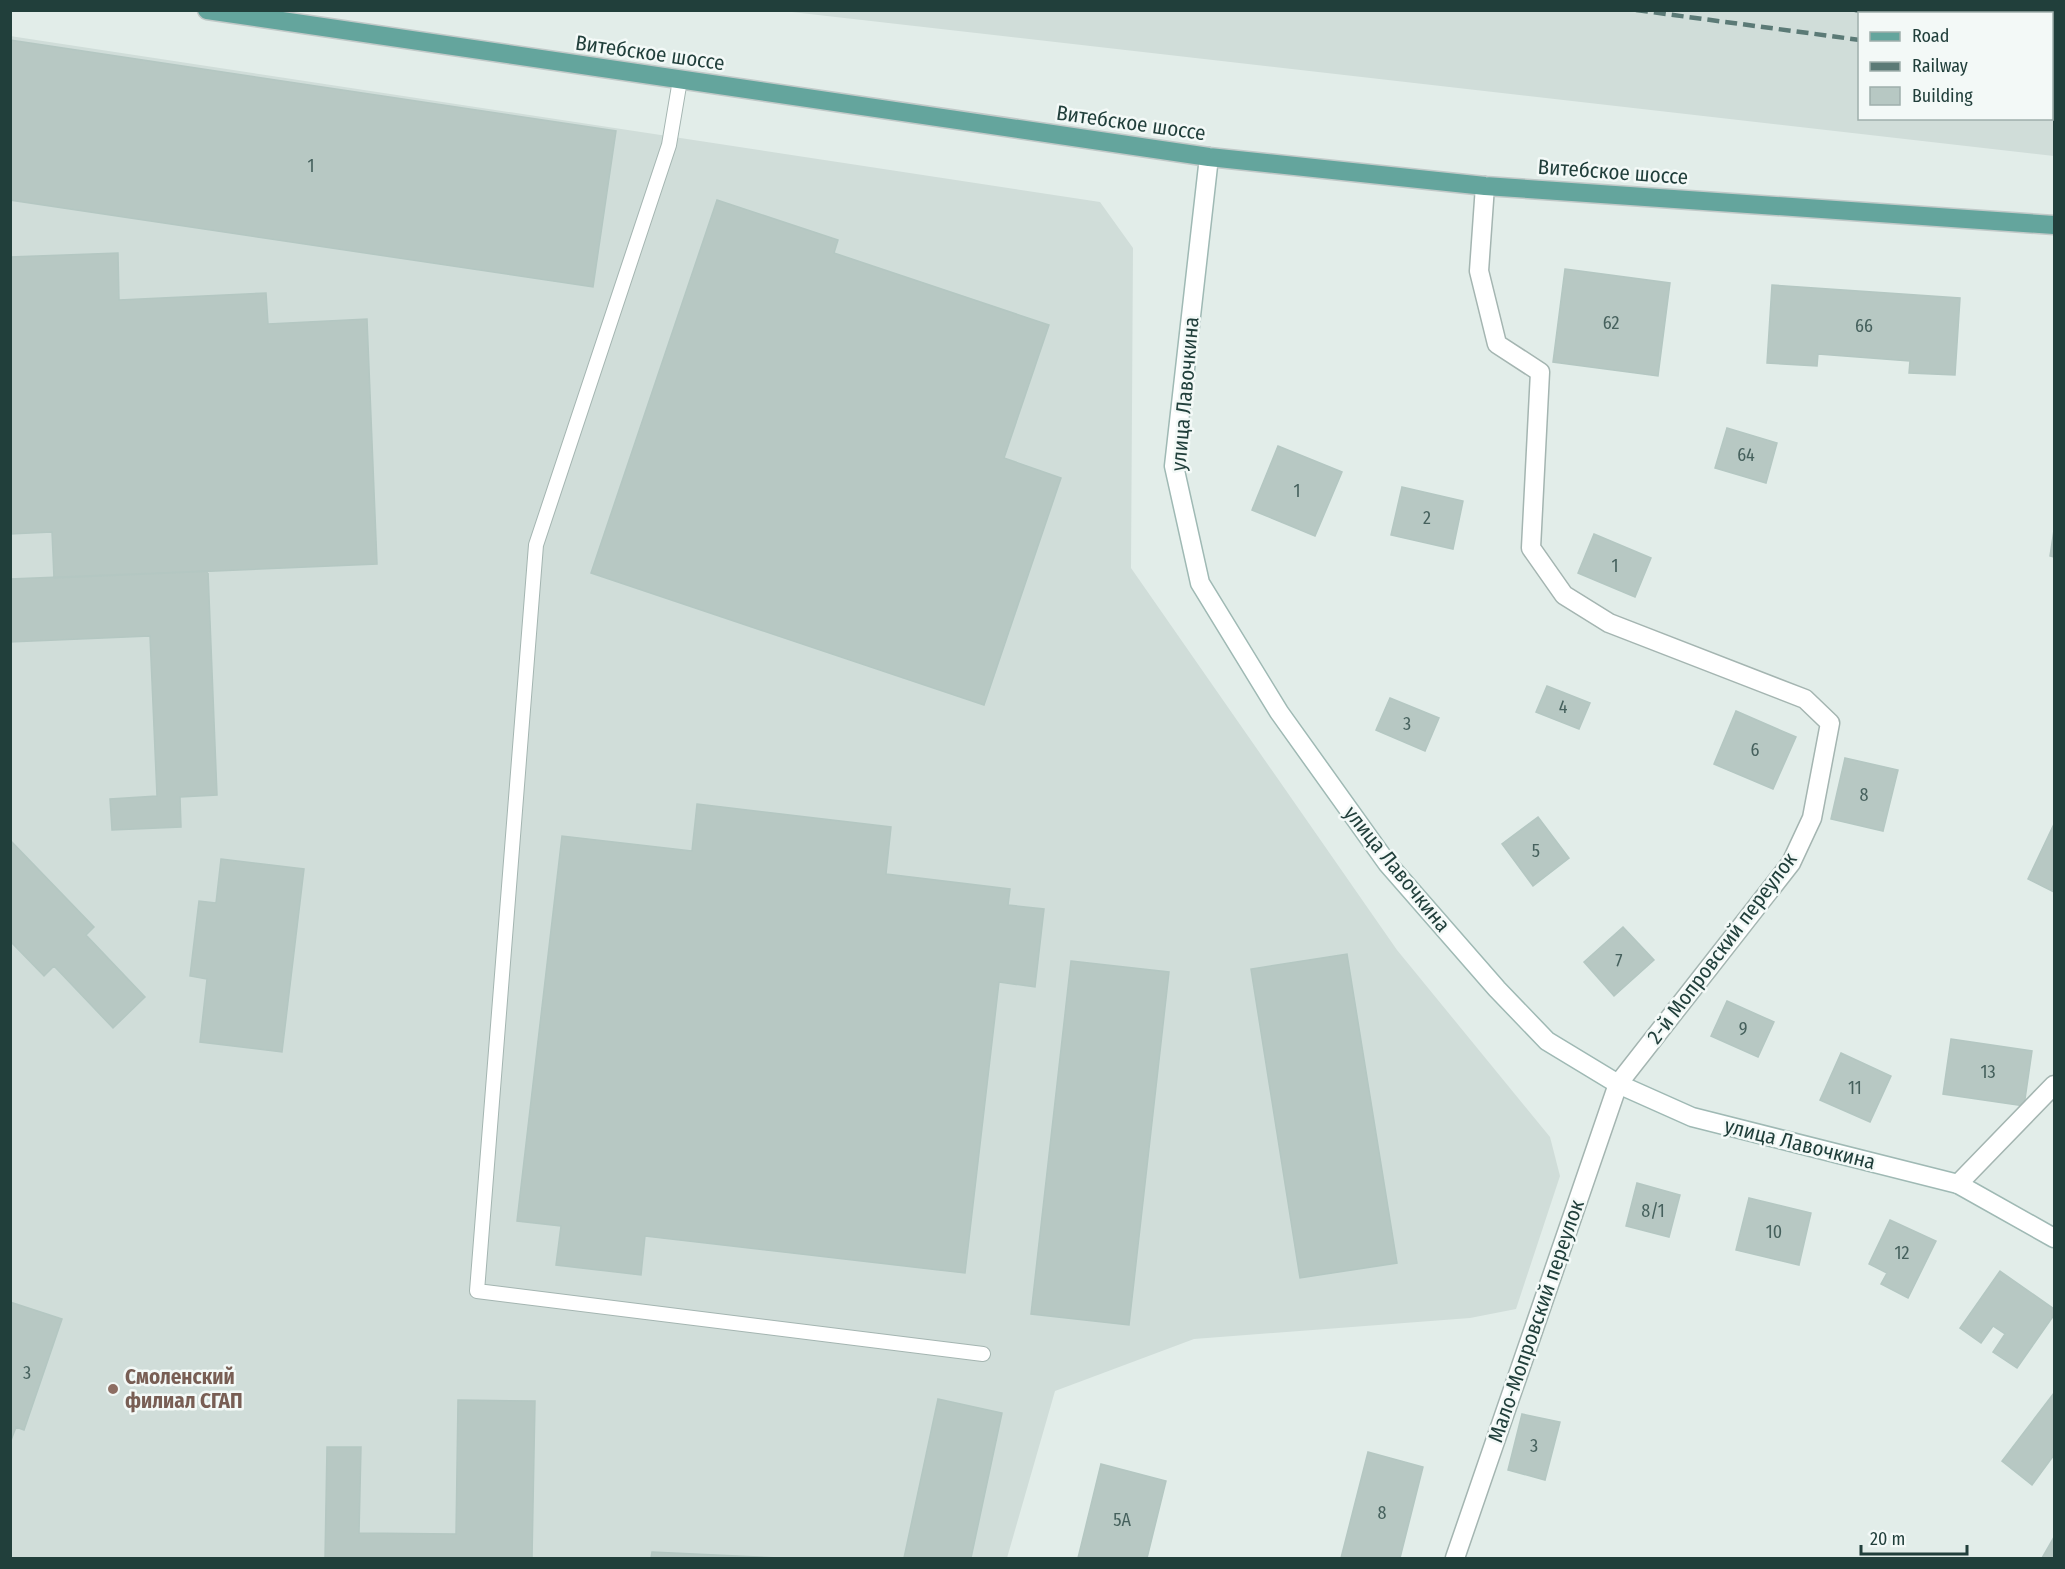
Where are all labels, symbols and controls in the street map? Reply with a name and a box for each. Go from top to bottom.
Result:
legend [1858,12,2053,120]
text: Road [1912,25,1949,47]
street label: Витебское шоссе [574,30,726,76]
text: Railway [1912,55,1968,77]
text: Building [1912,85,1973,107]
street label: Витебское шоссе [1055,100,1207,146]
street label: Витебское шоссе [1537,154,1689,190]
house number: 1 [307,155,315,177]
house number: 62 [1603,312,1619,334]
house number: 66 [1855,315,1873,337]
street label: улица Лавочкина [1165,316,1205,472]
house number: 64 [1737,444,1755,466]
house number: 1 [1293,480,1301,502]
house number: 2 [1423,507,1431,529]
house number: 1 [1611,555,1619,577]
house number: 4 [1559,696,1568,718]
house number: 3 [1403,713,1411,735]
house number: 6 [1751,739,1760,761]
house number: 8 [1860,784,1869,806]
street label: улица Лавочкина [1338,801,1456,937]
house number: 5 [1532,840,1540,862]
street label: 2-й Мопровский переулок [1641,847,1803,1049]
house number: 7 [1615,950,1623,972]
house number: 9 [1739,1018,1747,1040]
house number: 13 [1980,1061,1996,1083]
house number: 11 [1848,1077,1862,1099]
street label: улица Лавочкина [1722,1113,1878,1175]
street label: Мало-Мопровский переулок [1482,1196,1590,1446]
house number: 8/1 [1641,1200,1665,1222]
house number: 10 [1766,1221,1782,1243]
house number: 12 [1895,1242,1910,1264]
house number: 3 [23,1362,31,1384]
place label: Смоленский филиал СГАП [125,1364,243,1414]
marker: Смоленский филиал СГАП [106,1382,120,1396]
house number: 3 [1530,1435,1538,1457]
house number: 8 [1378,1502,1387,1524]
house number: 5А [1113,1509,1131,1531]
scale bar [1861,1518,1968,1556]
text: 20 m [1870,1528,1905,1550]

